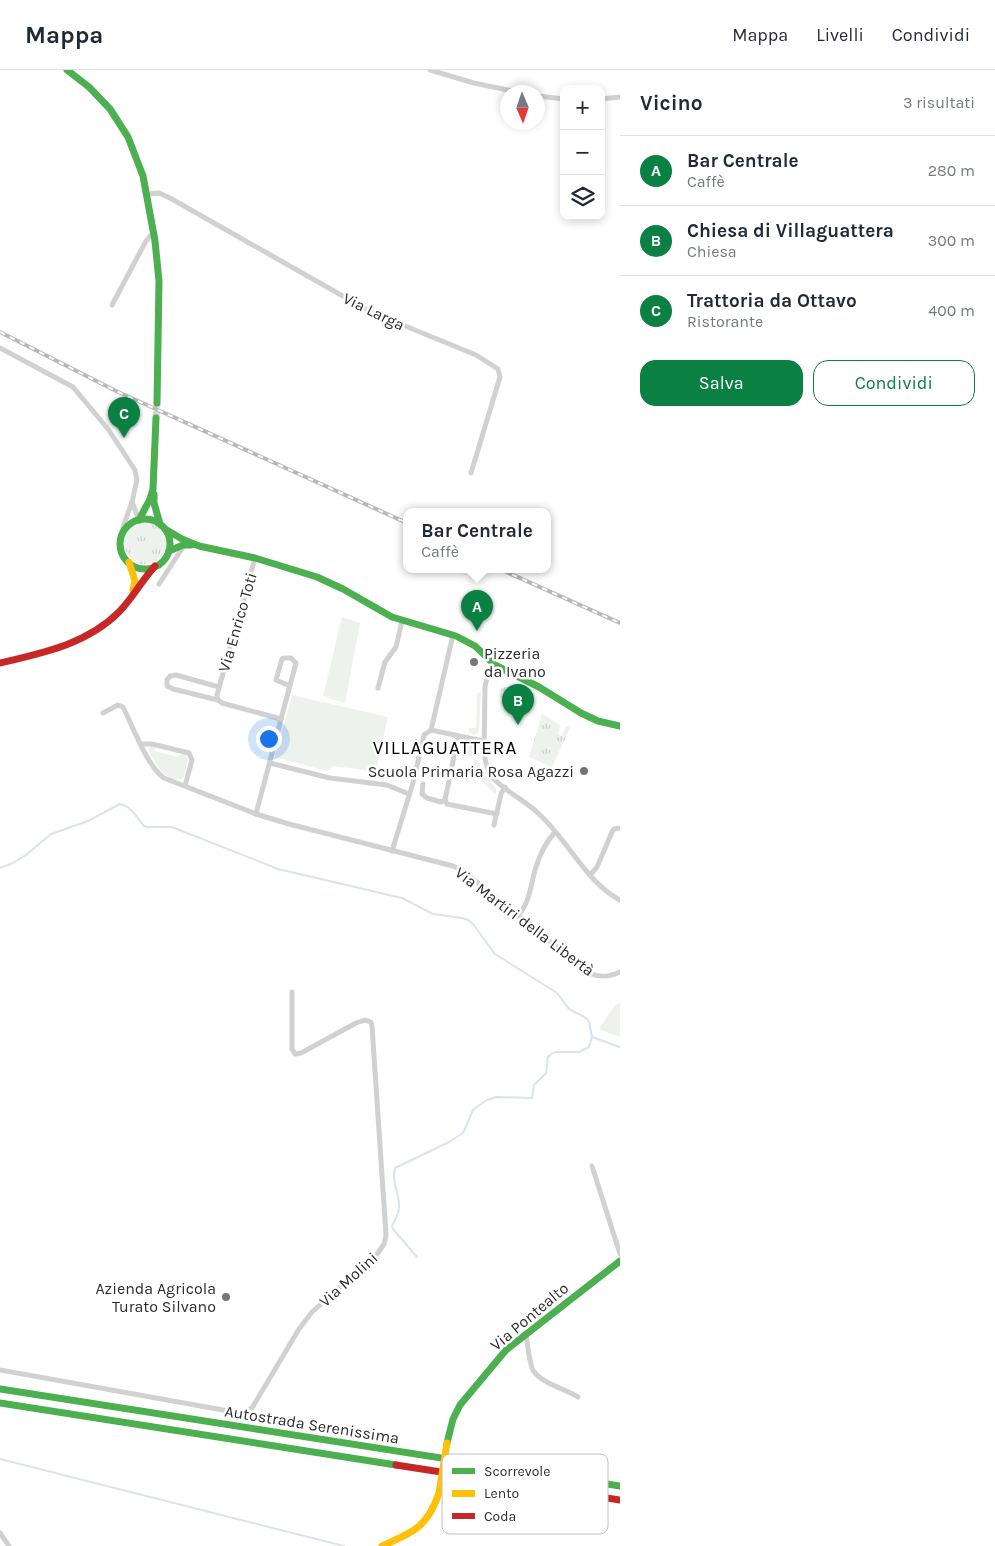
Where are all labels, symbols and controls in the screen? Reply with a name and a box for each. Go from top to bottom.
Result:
text: Mappa [25,21,103,49]
text: Mappa [732,24,788,46]
text: Livelli [816,24,864,46]
text: Condividi [892,24,970,46]
north arrow [500,85,545,130]
map controls [560,85,605,220]
button: + [560,85,605,130]
text: Vicino [640,91,703,115]
text: 3 risultati [903,93,975,112]
button: − [560,130,605,175]
text: Bar Centrale [687,150,799,172]
text: A [651,161,661,180]
text: 280 m [928,161,975,180]
text: Caffè [687,172,725,191]
button: layers [560,175,605,220]
text: Chiesa di Villaguattera [687,220,894,242]
text: B [651,231,661,250]
text: 300 m [928,231,975,250]
text: Chiesa [687,242,737,261]
street label: Via Larga [340,288,408,334]
text: Trattoria da Ottavo [687,290,857,312]
text: C [651,301,661,320]
text: 400 m [928,301,975,320]
text: Ristorante [687,312,763,331]
button: Salva [640,360,803,406]
button: Condividi [813,360,975,406]
pin: C [108,397,140,438]
popup [403,508,551,573]
text: Bar Centrale [421,520,533,542]
text: Caffè [421,542,459,561]
street label: Via Enrico Toti [214,570,261,674]
pin: A [461,590,493,631]
place label: Pizzeria da Ivano [484,644,546,681]
marker: Pizzeria da Ivano [468,656,480,668]
pin: B [502,684,534,725]
your location [256,726,282,752]
district label: VILLAGUATTERA [373,737,517,759]
place label: Scuola Primaria Rosa Agazzi [368,762,574,781]
marker: Scuola Primaria Rosa Agazzi [578,765,590,777]
street label: Via Martiri della Libertà [451,863,598,980]
street label: Via Molini [315,1248,382,1311]
street label: Via Pontealto [486,1278,572,1354]
place label: Azienda Agricola Turato Silvano [95,1279,216,1316]
marker: Azienda Agricola Turato Silvano [220,1291,232,1303]
street label: Autostrada Serenissima [223,1401,401,1448]
legend [442,1454,608,1534]
text: Scorrevole [484,1463,550,1480]
text: Lento [484,1485,519,1502]
text: Coda [484,1508,516,1525]

